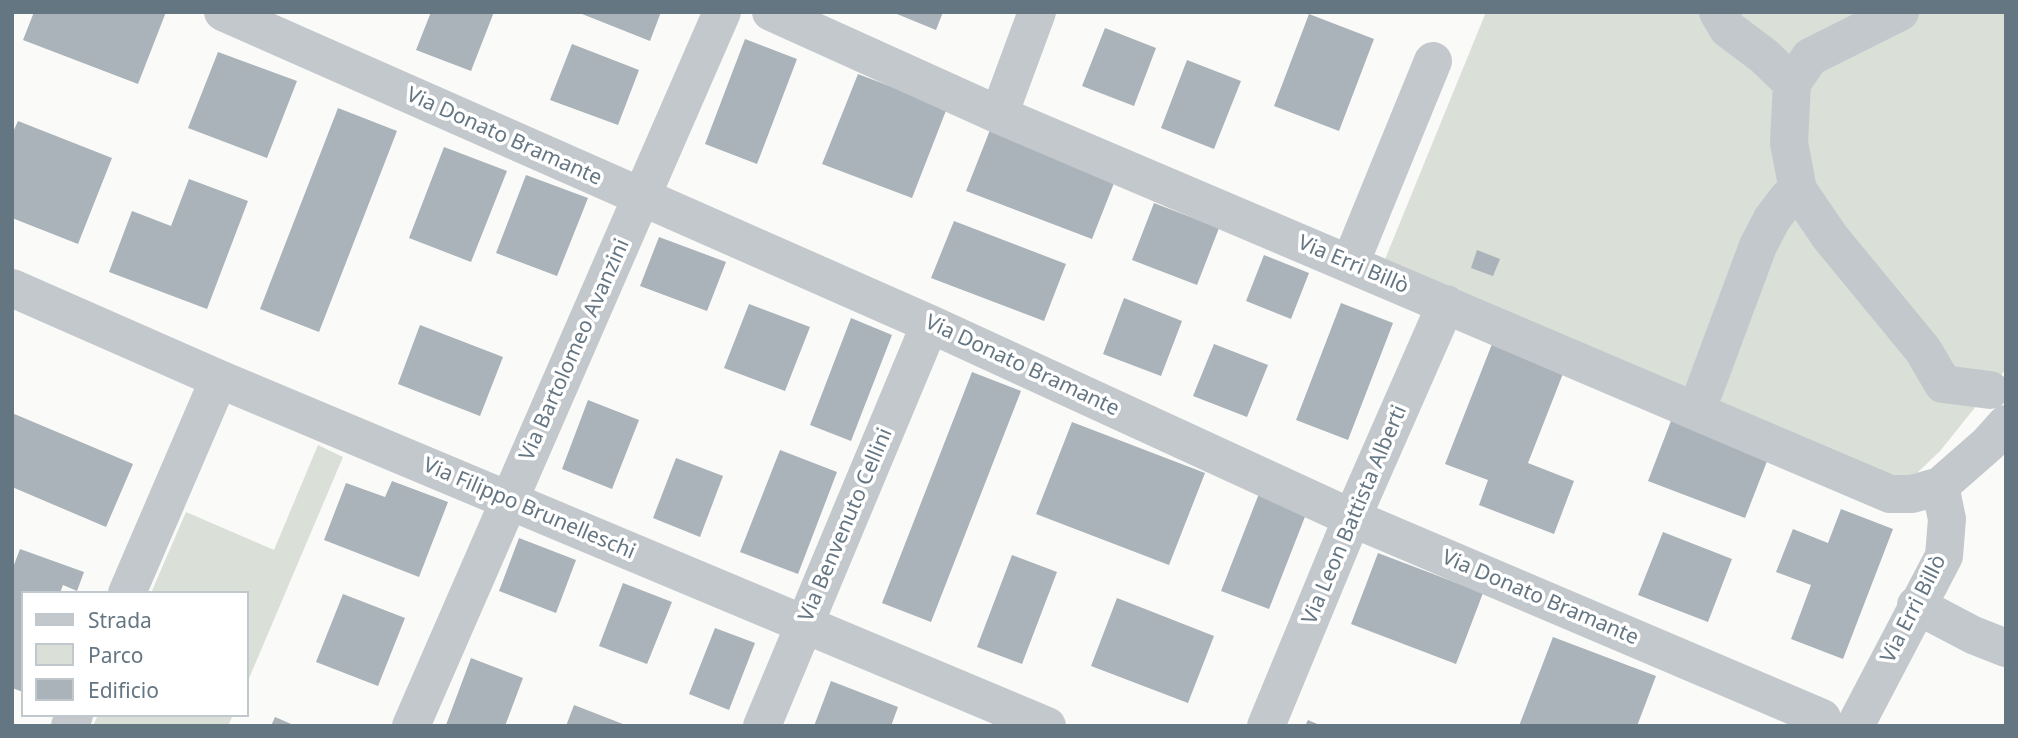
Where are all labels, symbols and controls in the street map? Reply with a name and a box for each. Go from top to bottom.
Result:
street label: Via Donato Bramante [402,83,606,191]
street label: Via Erri Billò [1294,230,1412,300]
street label: Via Bartolomeo Avanzini [515,235,635,465]
street label: Via Donato Bramante [921,310,1123,422]
street label: Via Leon Battista Alberti [1297,402,1413,628]
street label: Via Benvenuto Cellini [794,424,898,626]
street label: Via Filippo Brunelleschi [419,453,639,565]
street label: Via Donato Bramante [1438,545,1642,651]
street label: Via Erri Billò [1876,551,1952,667]
legend [21,591,248,717]
text: Strada [88,606,152,634]
text: Parco [88,641,144,669]
text: Edificio [88,676,159,704]

